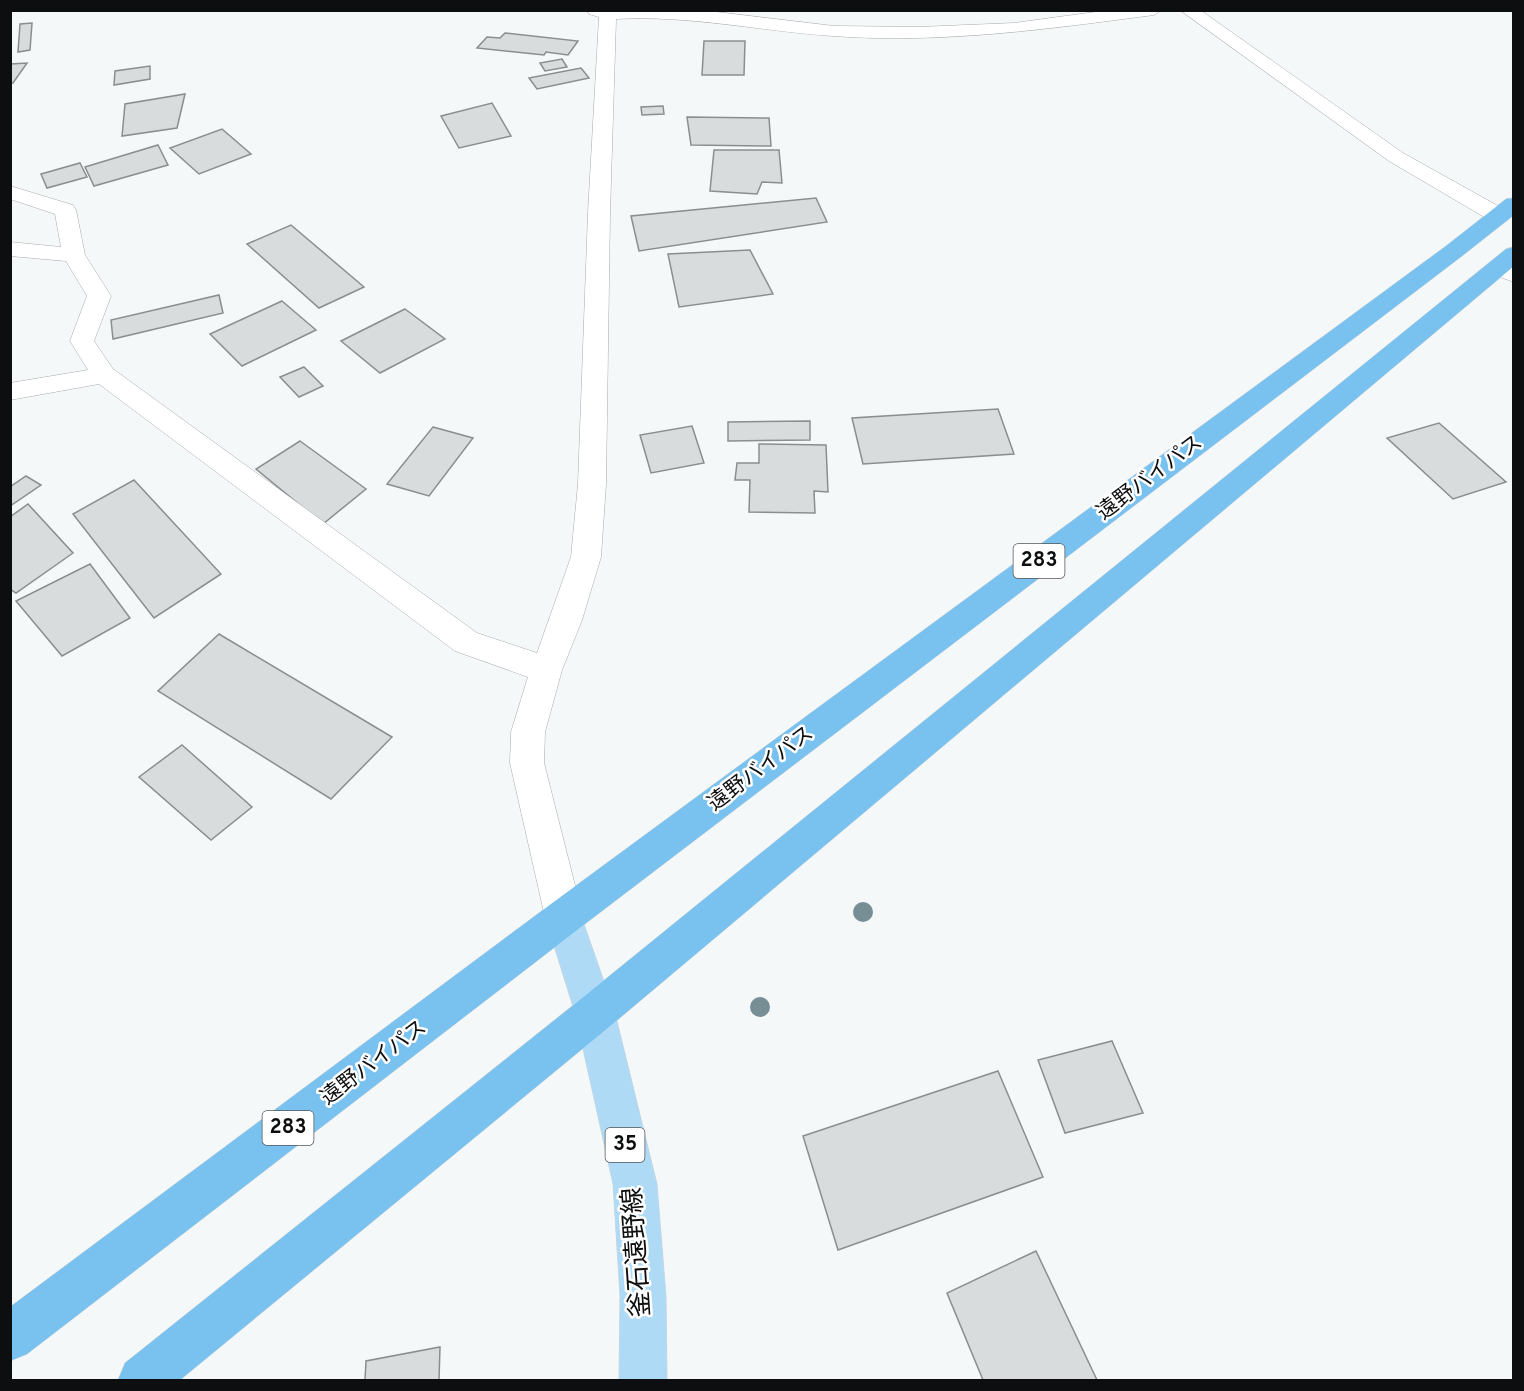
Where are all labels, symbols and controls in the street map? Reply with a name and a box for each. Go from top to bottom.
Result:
street label: 遠野バイパス [1092,429,1208,527]
road number: 283 [1014,544,1064,578]
street label: 遠野バイパス [703,720,819,818]
street label: 遠野バイパス [316,1014,432,1112]
road number: 283 [262,1111,314,1145]
road number: 35 [606,1128,644,1162]
street label: 釜石遠野線 [617,1186,659,1318]

